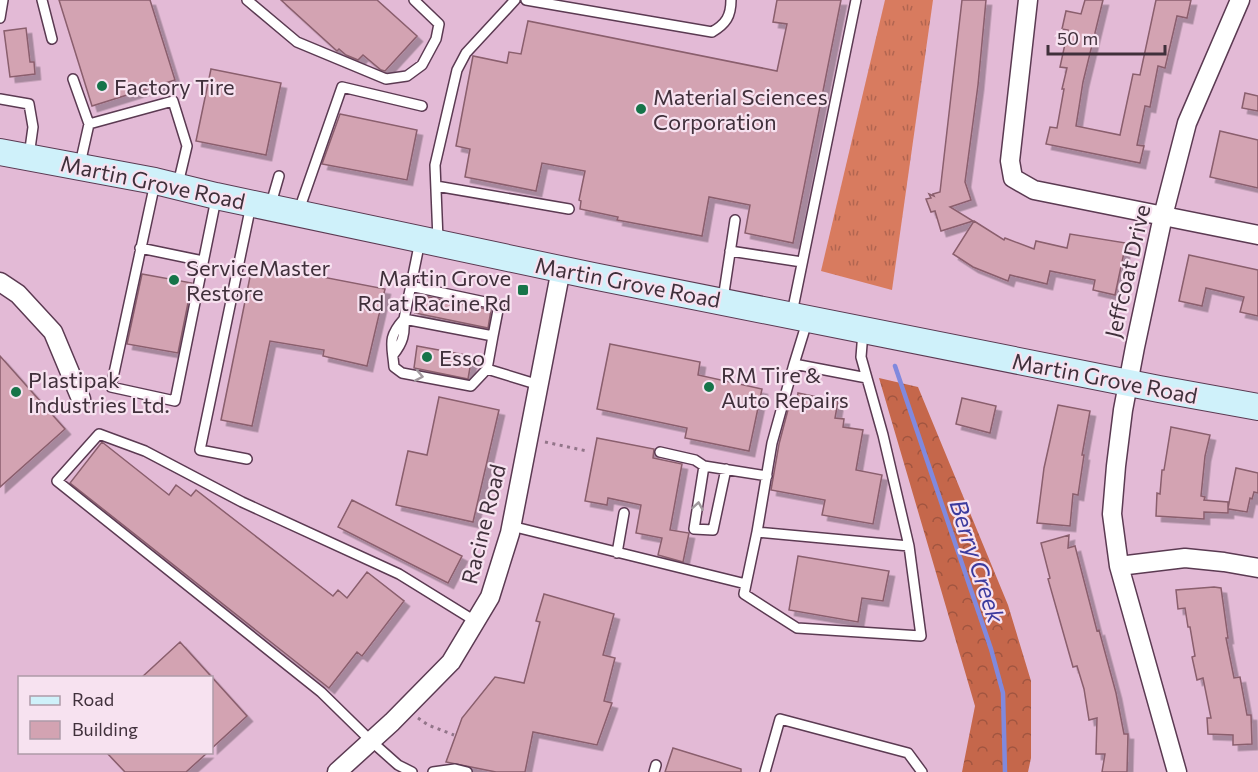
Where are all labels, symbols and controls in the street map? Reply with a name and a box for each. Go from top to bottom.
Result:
scale bar [1048,18,1165,56]
text: 50 m [1057,27,1098,49]
place label: Factory Tire [114,73,235,100]
marker: Factory Tire [95,79,109,93]
place label: Material Sciences Corporation [653,83,828,135]
marker: Material Sciences Corporation [634,102,648,116]
street label: Martin Grove Road [58,149,248,215]
street label: Jeffcoat Drive [1099,202,1155,340]
street label: Martin Grove Road [533,251,723,313]
place label: ServiceMaster Restore [186,254,330,306]
place label: Martin Grove Rd at Racine Rd [357,264,511,316]
marker: ServiceMaster Restore [167,273,181,287]
marker: Martin Grove Rd at Racine Rd [516,283,530,297]
place label: Esso [439,344,485,371]
street label: Martin Grove Road [1010,347,1200,409]
marker: Esso [420,350,434,364]
place label: RM Tire & Auto Repairs [721,361,849,413]
place label: Plastipak Industries Ltd. [28,366,170,418]
one-way arrow [414,369,424,382]
marker: RM Tire & Auto Repairs [702,380,716,394]
marker: Plastipak Industries Ltd. [9,385,23,399]
street label: Racine Road [455,461,511,587]
water label: Berry Creek [944,496,1012,627]
one-way arrow [691,502,704,512]
legend [18,676,213,754]
text: Road [72,688,114,710]
text: Building [72,718,138,740]

